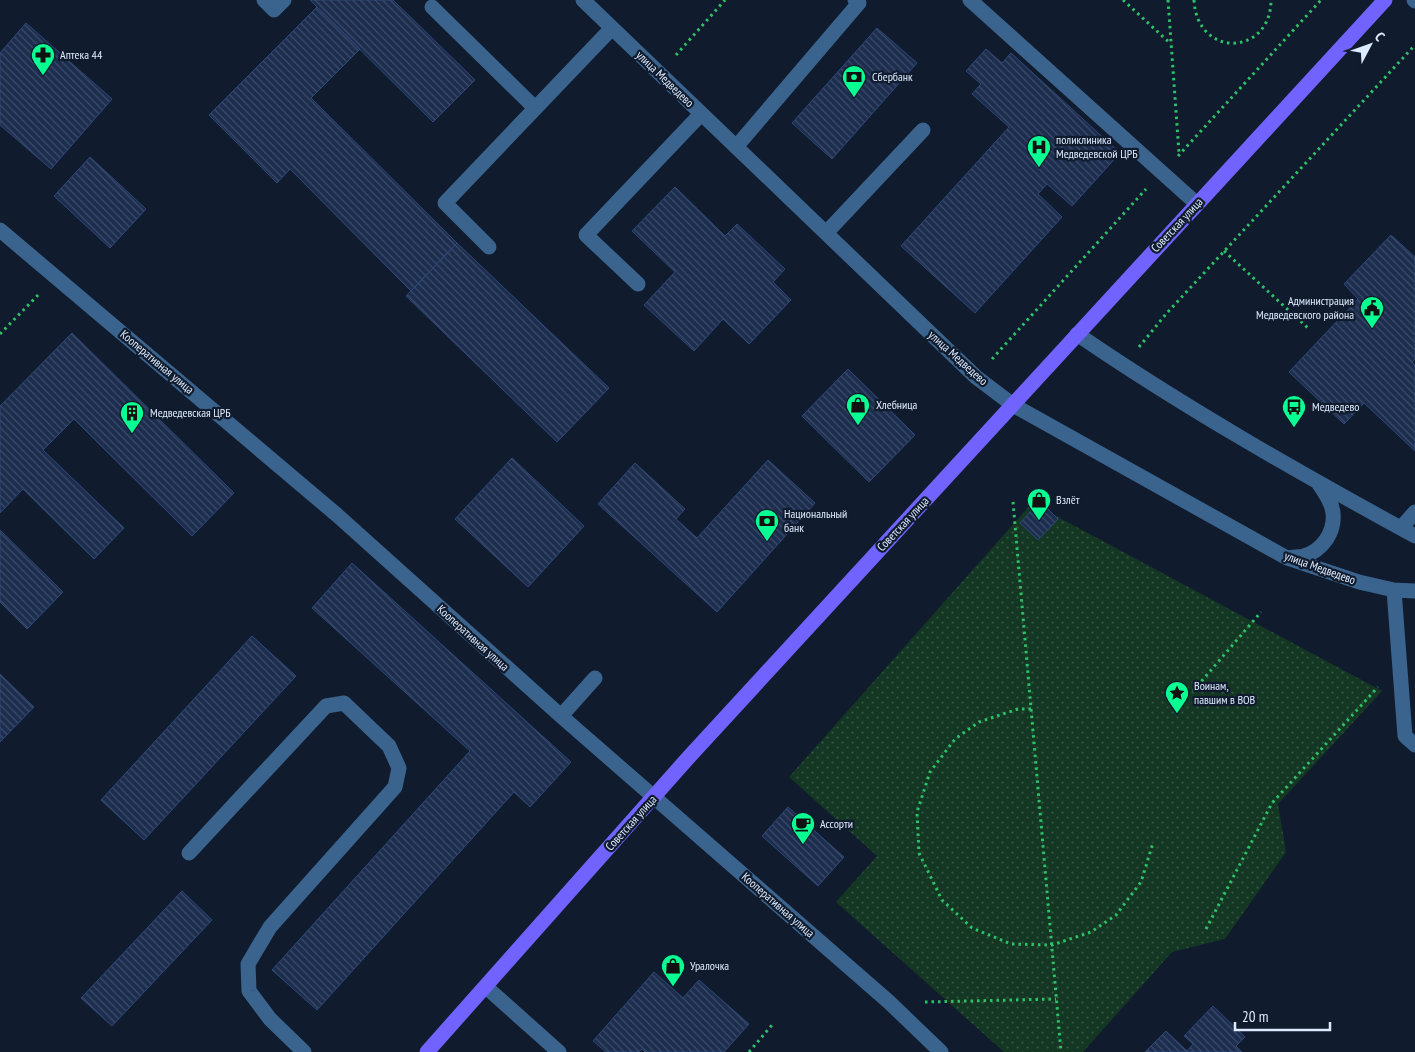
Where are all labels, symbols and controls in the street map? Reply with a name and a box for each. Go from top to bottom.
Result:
north arrow [1345,20,1395,70]
text: С [1371,28,1389,45]
pharmacy icon: Аптека 44 [30,42,56,76]
place label: Аптека 44 [60,47,103,62]
street label: улица Медведево [633,47,697,110]
bank icon: Сбербанк [841,64,867,98]
place label: Сбербанк [872,69,913,84]
place label: поликлиника Медведевской ЦРБ [1056,132,1138,161]
hospital icon: поликлиника Медведевской ЦРБ [1026,134,1052,168]
street label: Советская улица [1148,194,1206,255]
place label: Администрация Медведевского района [1256,293,1354,322]
public building icon: Администрация Медведевского района [1359,295,1385,329]
street label: Кооперативная улица [117,326,197,397]
street label: улица Медведево [926,327,991,388]
shop icon: Хлебница [845,392,871,426]
bus stop icon: Медведево [1281,394,1307,428]
place label: Хлебница [876,397,918,412]
place label: Медведево [1312,399,1360,414]
building icon: Медведевская ЦРБ [119,400,145,434]
place label: Медведевская ЦРБ [150,405,231,420]
shop icon: Взлёт [1026,487,1052,521]
place label: Взлёт [1056,492,1080,507]
street label: Советская улица [874,493,932,554]
place label: Национальный банк [784,506,847,535]
bank icon: Национальный банк [754,508,780,542]
street label: улица Медведево [1283,548,1358,587]
street label: Кооперативная улица [434,601,513,674]
place label: Воинам, павшим в ВОВ [1194,678,1256,707]
place icon: Воинам, павшим в ВОВ [1164,680,1190,714]
street label: Советская улица [602,792,660,853]
cafe icon: Ассорти [790,811,816,845]
place label: Ассорти [820,816,853,831]
street label: Кооперативная улица [739,869,818,940]
shop icon: Уралочка [660,953,686,987]
place label: Уралочка [690,958,729,973]
scale bar [1235,1000,1330,1032]
text: 20 m [1242,1007,1268,1026]

